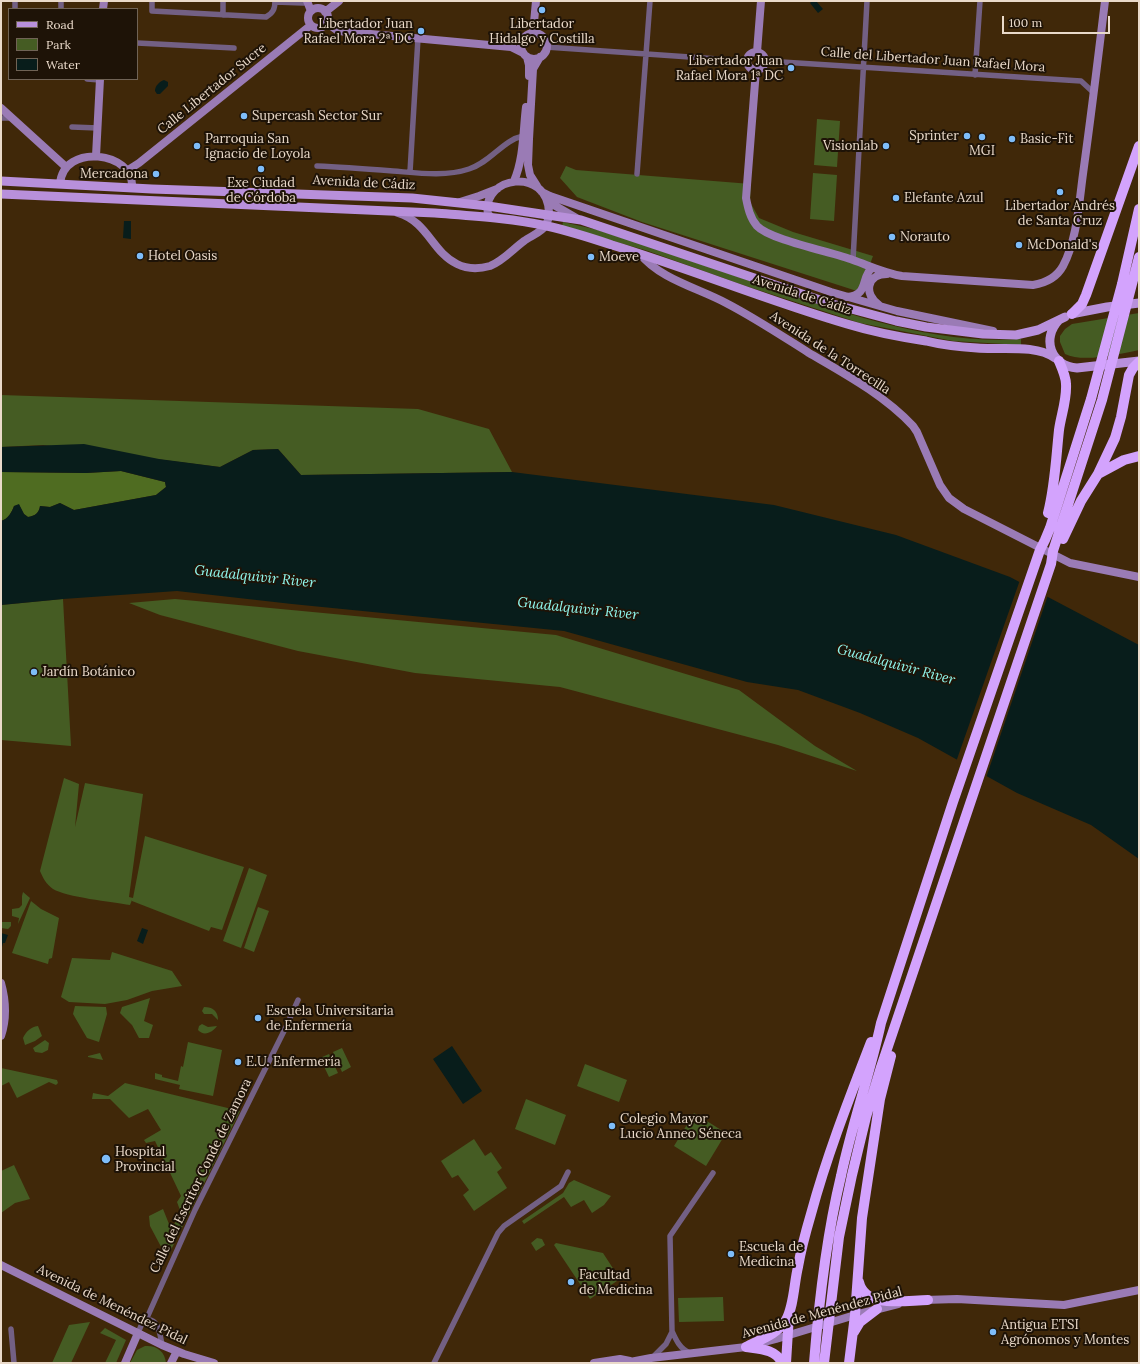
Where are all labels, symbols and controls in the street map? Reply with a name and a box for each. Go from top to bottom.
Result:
marker: Libertador Hidalgo y Costilla [537,5,547,15]
legend [8,8,138,80]
scale bar [1004,8,1112,34]
text: 100 m [1009,15,1042,30]
place label: Libertador Juan Rafael Mora 2ª DC [303,16,413,47]
place label: Libertador Hidalgo y Costilla [489,16,595,47]
text: Road [46,17,74,32]
marker: Libertador Juan Rafael Mora 2ª DC [416,26,426,36]
text: Park [46,37,71,52]
street label: Calle Libertador Sucre [154,40,270,138]
street label: Calle del Libertador Juan Rafael Mora [820,44,1046,76]
place label: Libertador Juan Rafael Mora 1ª DC [676,53,783,84]
text: Water [46,57,80,72]
marker: Libertador Juan Rafael Mora 1ª DC [786,63,796,73]
place label: Supercash Sector Sur [252,108,382,124]
marker: Supercash Sector Sur [239,111,249,121]
place label: Sprinter [909,128,959,144]
place label: Parroquia San Ignacio de Loyola [205,131,310,162]
marker: Sprinter [962,131,972,141]
place label: Basic-Fit [1020,131,1073,147]
marker: MGI [977,132,987,142]
marker: Basic-Fit [1007,134,1017,144]
place label: Visionlab [823,138,878,154]
marker: Parroquia San Ignacio de Loyola [192,141,202,151]
marker: Visionlab [881,141,891,151]
place label: MGI [969,143,995,159]
marker: Exe Ciudad de Córdoba [256,164,266,174]
place label: Mercadona [80,166,148,182]
marker: Mercadona [151,169,161,179]
street label: Avenida de Cádiz [312,173,416,193]
place label: Exe Ciudad de Córdoba [226,175,296,206]
marker: Libertador Andrés de Santa Cruz [1055,187,1065,197]
place label: Elefante Azul [904,190,983,206]
marker: Elefante Azul [891,193,901,203]
place label: Libertador Andrés de Santa Cruz [1005,198,1115,229]
place label: Norauto [900,229,950,245]
marker: Norauto [887,232,897,242]
place label: McDonald's [1027,237,1097,253]
marker: McDonald's [1014,240,1024,250]
place label: Hotel Oasis [148,248,217,264]
place label: Moeve [599,249,639,265]
marker: Hotel Oasis [135,251,145,261]
marker: Moeve [586,252,596,262]
street label: Avenida de Cádiz [751,272,853,318]
street label: Avenida de la Torrecilla [767,308,893,398]
water label: Guadalquivir River [194,562,316,592]
water label: Guadalquivir River [517,594,639,624]
water label: Guadalquivir River [835,641,957,689]
place label: Jardín Botánico [42,664,135,680]
marker: Jardín Botánico [29,667,39,677]
place label: Escuela Universitaria de Enfermería [266,1003,394,1034]
marker: Escuela Universitaria de Enfermería [253,1013,263,1023]
place label: E.U. Enfermería [246,1054,341,1070]
marker: E.U. Enfermería [233,1057,243,1067]
street label: Calle del Escritor Conde de Zamora [147,1076,255,1276]
place label: Colegio Mayor Lucio Anneo Séneca [620,1111,742,1142]
marker: Colegio Mayor Lucio Anneo Séneca [607,1121,617,1131]
place label: Hospital Provincial [115,1144,175,1175]
marker: Hospital Provincial [100,1153,112,1165]
place label: Escuela de Medicina [739,1239,803,1270]
marker: Escuela de Medicina [726,1249,736,1259]
street label: Avenida de Menéndez Pidal [34,1262,190,1348]
place label: Facultad de Medicina [579,1267,653,1298]
marker: Facultad de Medicina [566,1277,576,1287]
street label: Avenida de Menéndez Pidal [740,1284,904,1342]
place label: Antigua ETSI Agrónomos y Montes [1001,1317,1129,1348]
marker: Antigua ETSI Agrónomos y Montes [988,1327,998,1337]

